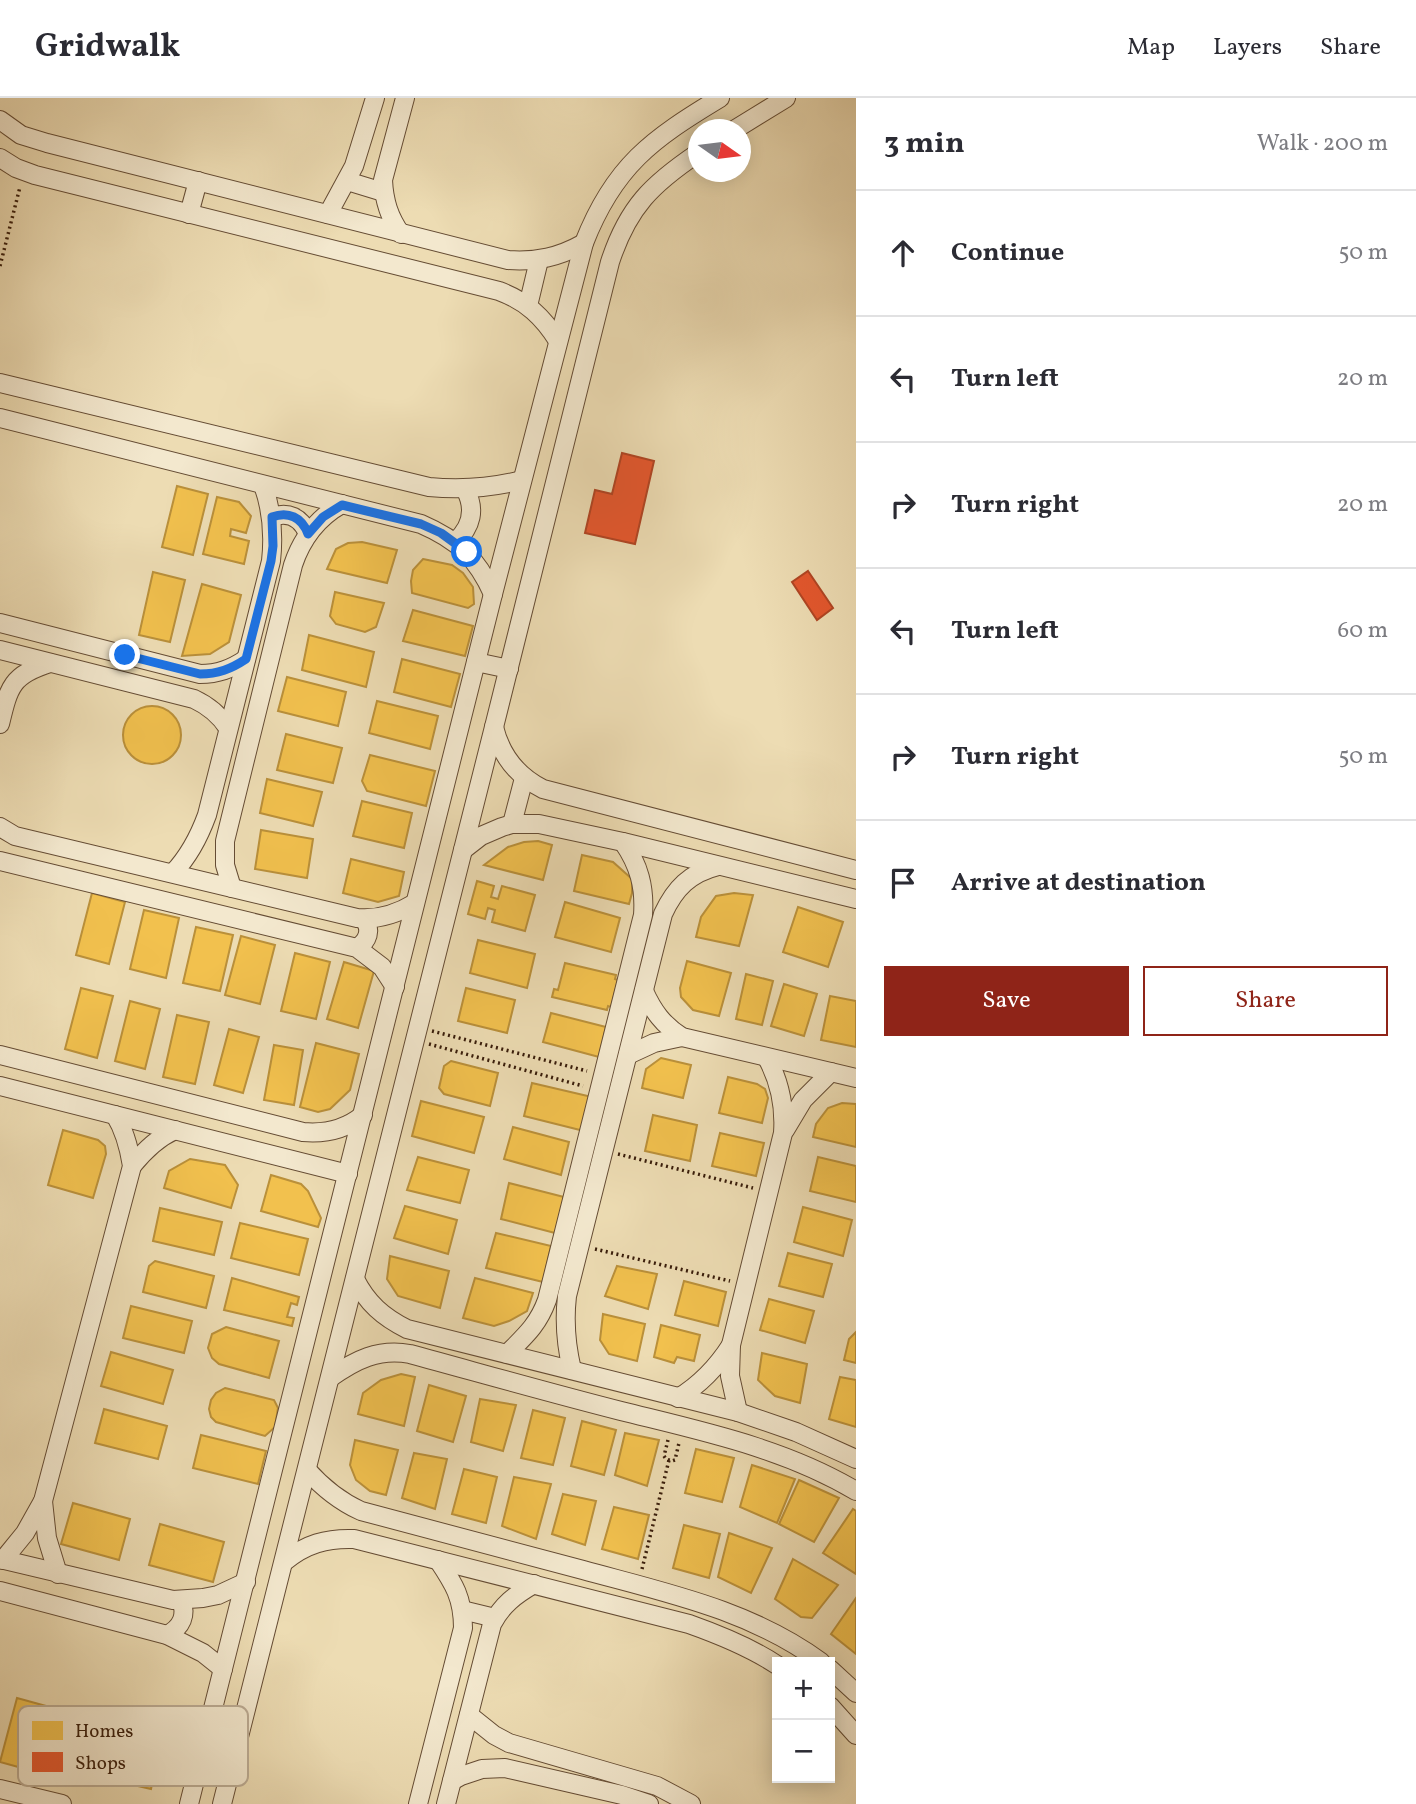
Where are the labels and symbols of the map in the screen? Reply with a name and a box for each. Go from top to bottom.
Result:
north arrow [688,119,751,182]
route start [451,536,482,567]
route end [109,639,140,670]
legend [18,1706,248,1786]
text: Homes [75,1719,133,1745]
text: Shops [75,1751,126,1777]

